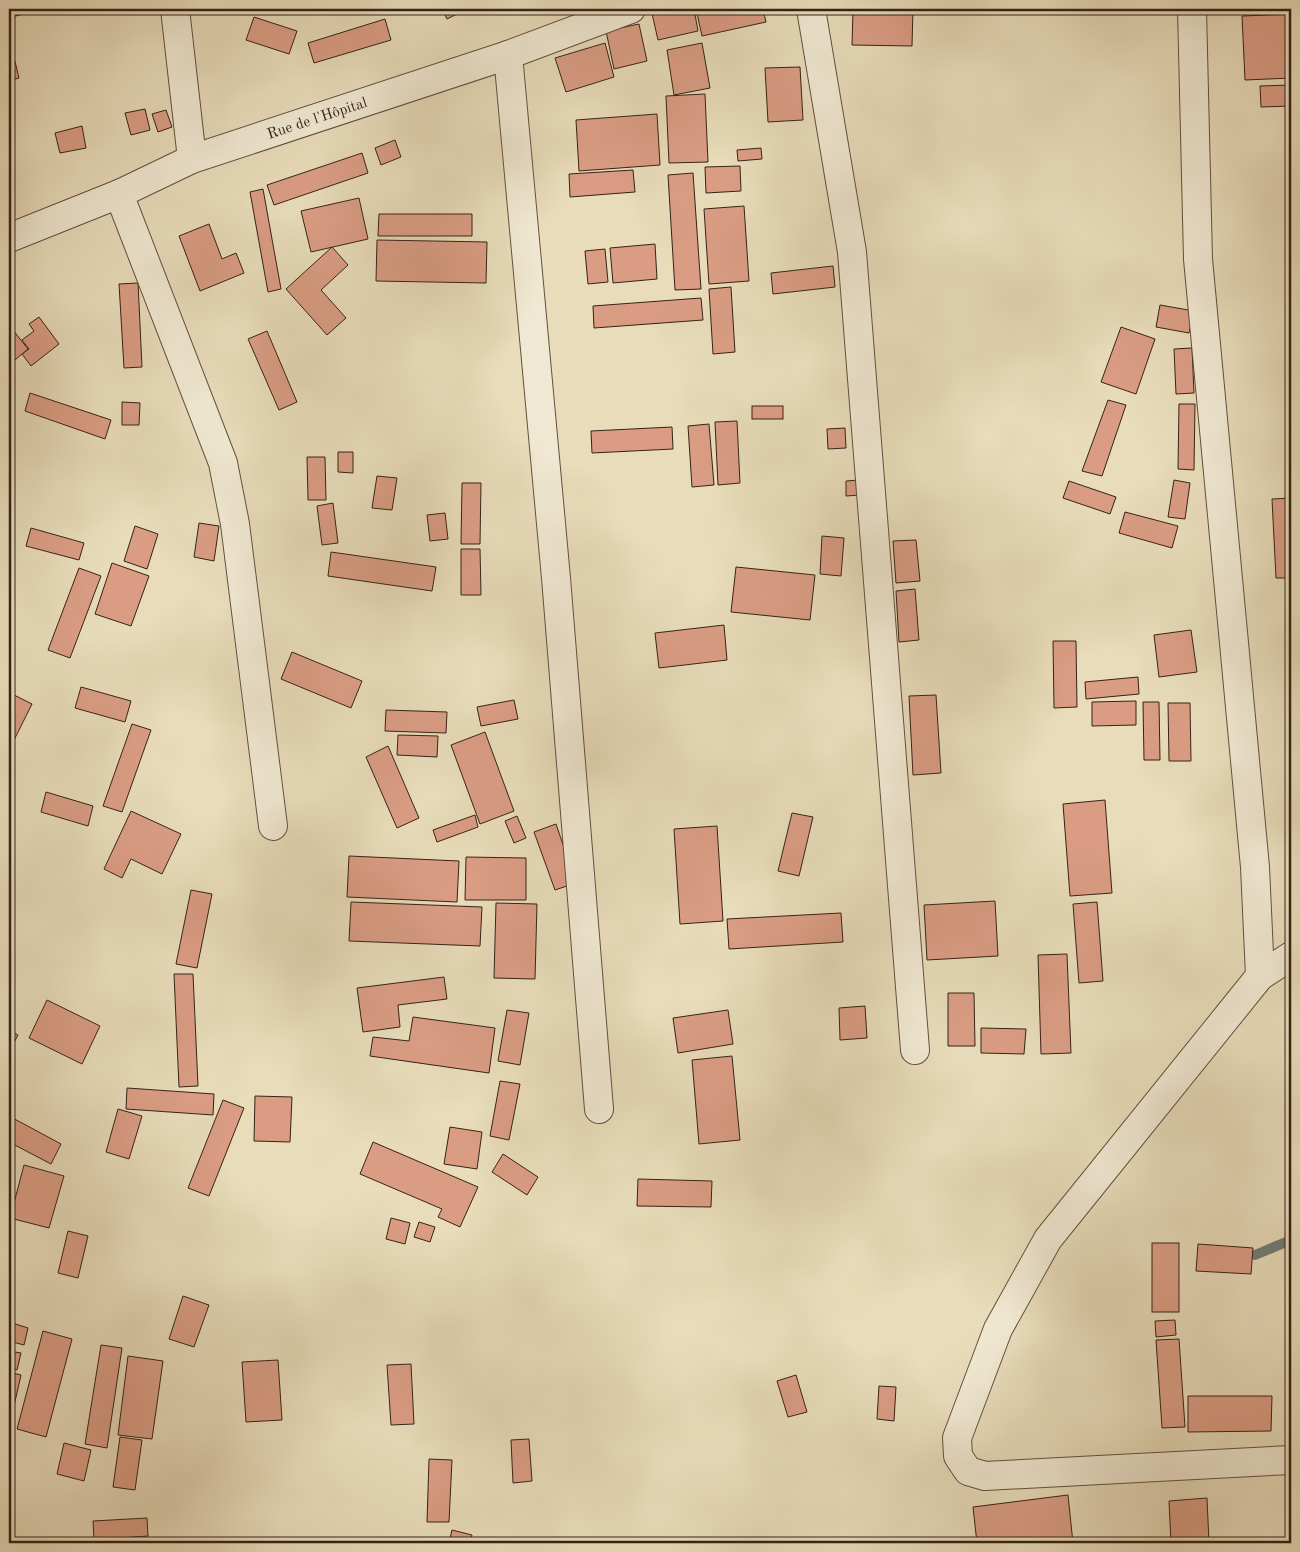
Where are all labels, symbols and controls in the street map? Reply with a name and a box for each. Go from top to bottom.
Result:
street label: Rue de l'Hôpital [266,96,369,143]

